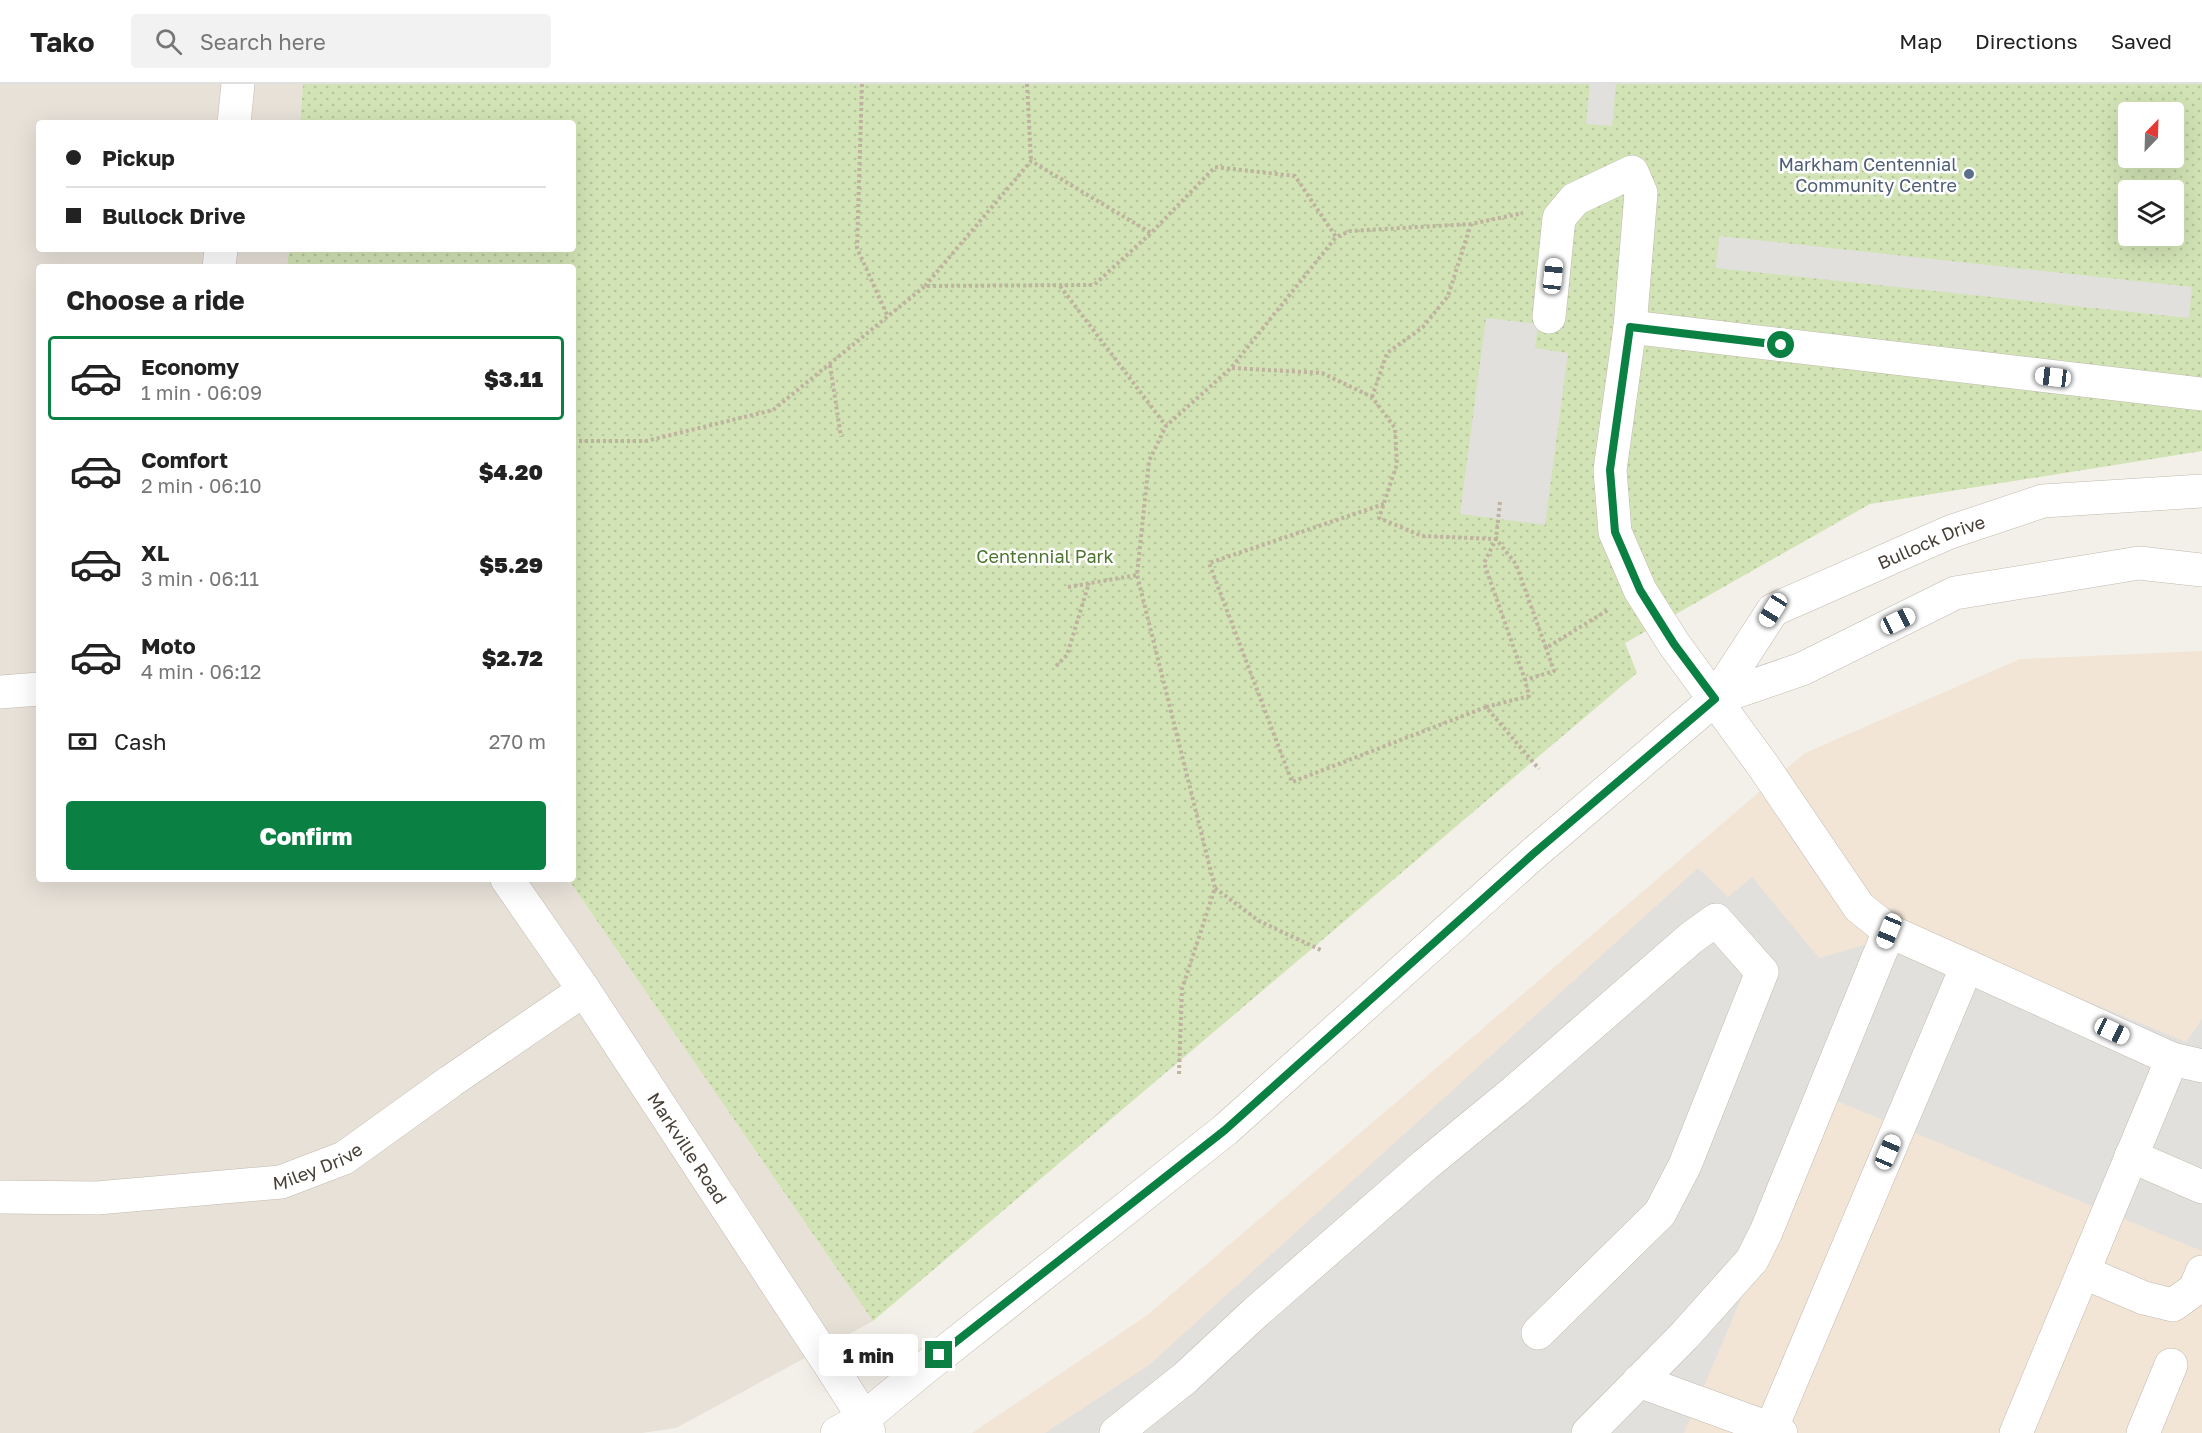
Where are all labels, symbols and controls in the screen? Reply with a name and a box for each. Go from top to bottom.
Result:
search box [131,14,551,68]
text: Tako [30,25,95,58]
icon: search [152,25,185,58]
text: Search here [200,28,326,55]
text: Map [1899,28,1942,54]
text: Directions [1975,28,2078,54]
text: Saved [2111,28,2172,54]
north arrow [2118,102,2184,168]
map controls [2118,102,2184,246]
text: Pickup [102,144,175,171]
place label: Markham Centennial Community Centre [1778,153,1957,196]
marker: Markham Centennial Community Centre [1962,167,1976,181]
button: layers [2118,180,2184,246]
text: Bullock Drive [102,202,245,229]
car [1542,257,1564,295]
text: Choose a ride [66,284,245,316]
route start [1767,331,1794,358]
icon: car [69,351,123,405]
text: Economy [141,353,239,380]
text: $3.11 [484,365,543,392]
car [2034,366,2072,388]
text: 1 min · 06:09 [141,380,262,404]
icon: car [69,444,123,498]
text: Comfort [141,446,228,473]
text: $4.20 [479,458,543,485]
text: 2 min · 06:10 [141,473,262,497]
street label: Bullock Drive [1874,510,1988,574]
icon: car [69,537,123,591]
text: XL [141,539,169,566]
park label: Centennial Park [976,545,1114,567]
text: $5.29 [479,551,543,578]
text: 3 min · 06:11 [141,566,259,590]
car [1756,590,1790,630]
car [1878,605,1918,637]
icon: car [69,630,123,684]
text: Moto [141,632,196,659]
text: $2.72 [482,644,543,671]
text: 4 min · 06:12 [141,659,261,683]
icon: cash [66,725,99,758]
text: Cash [114,728,167,755]
text: 270 m [489,729,546,753]
button: Confirm [66,801,546,870]
car [1874,911,1904,951]
car [2092,1015,2132,1047]
street label: Markville Road [643,1088,732,1208]
car [1873,1132,1903,1172]
street label: Miley Drive [272,1138,366,1194]
callout: 1 min [819,1334,918,1376]
route end [925,1341,952,1368]
text: 1 min [843,1343,894,1367]

